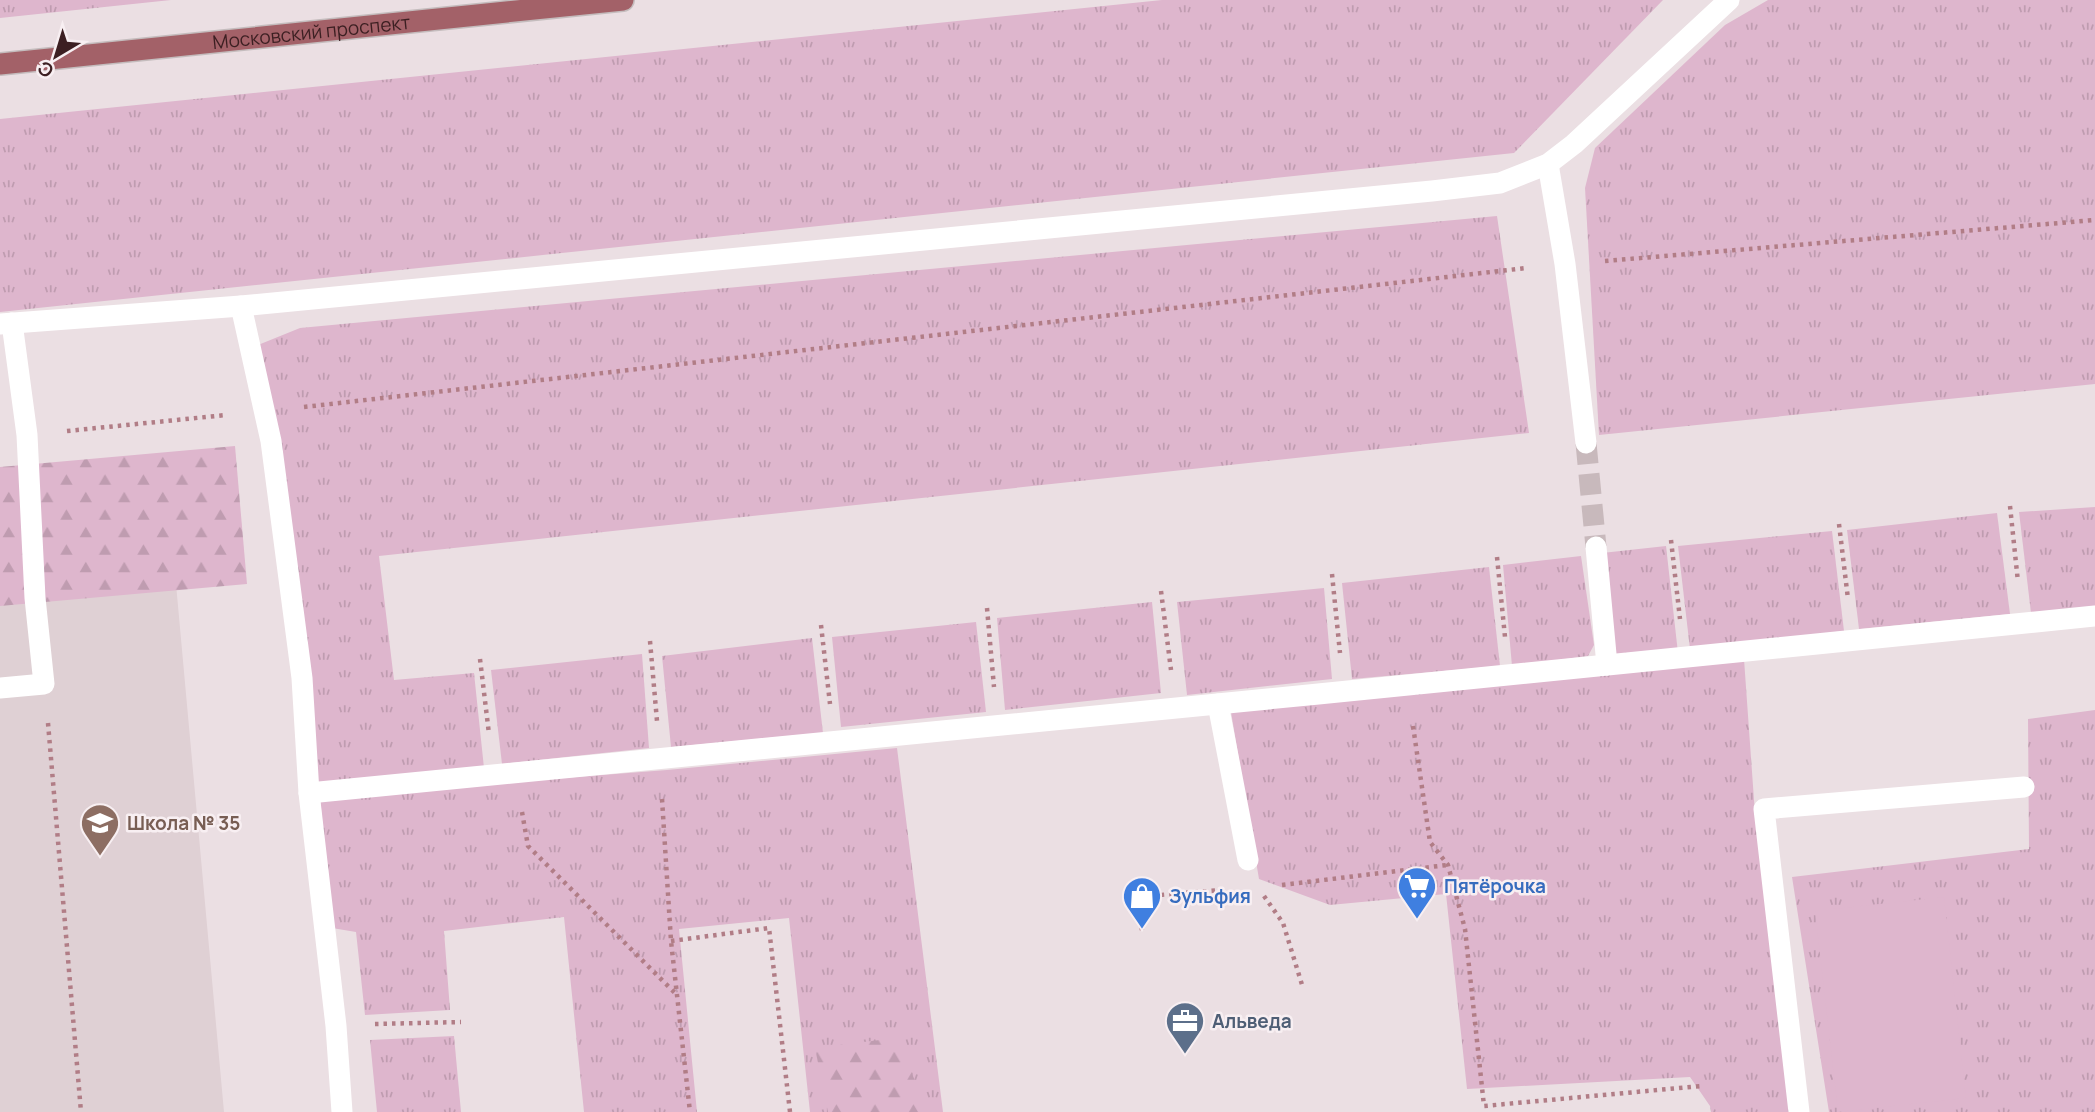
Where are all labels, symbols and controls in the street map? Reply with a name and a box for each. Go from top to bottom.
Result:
street label: Московский проспект [211,9,412,55]
north arrow [21,21,91,91]
text: С [32,55,59,84]
school or university icon: Школа № 35 [79,802,121,857]
place label: Школа № 35 [127,810,240,836]
supermarket icon: Пятёрочка [1396,865,1438,920]
place label: Пятёрочка [1444,873,1546,899]
shop icon: Зульфия [1121,875,1163,930]
place label: Зульфия [1169,883,1251,909]
office icon: Альведа [1164,1000,1206,1055]
place label: Альведа [1212,1008,1292,1034]

